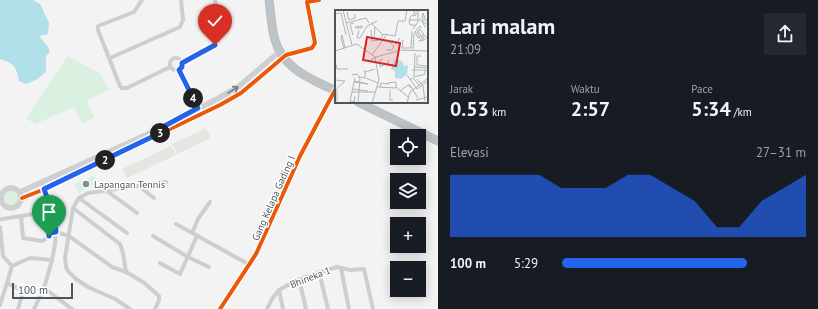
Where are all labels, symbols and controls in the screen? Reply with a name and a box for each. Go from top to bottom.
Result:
pin [198,4,232,45]
icon: check [204,10,226,32]
inset map [335,10,428,103]
text: Lari malam [450,12,555,40]
button: share [764,13,806,55]
text: 21:09 [450,41,481,58]
text: Jarak [450,82,473,96]
text: Waktu [571,82,600,96]
text: Pace [691,82,713,96]
one-way arrow [227,85,239,93]
pin: 4 [183,88,203,108]
text: 4 [190,91,196,105]
text: 0.53 [450,96,489,122]
text: 2:57 [571,96,610,122]
text: 5:34 [691,96,731,122]
text: km [489,105,506,119]
text: /km [731,105,752,119]
pin: 3 [150,123,170,143]
text: 3 [157,126,163,140]
map controls [390,129,426,297]
button: locate [390,129,426,165]
text: Elevasi [450,144,489,161]
text: 27–31 m [756,144,806,161]
pin: 2 [95,150,115,170]
text: 2 [102,153,108,167]
street label: Gang Kelapa Gading I [249,154,298,243]
button: layers [390,173,426,209]
place label: Lapangan Tennis [94,178,165,191]
marker: Lapangan Tennis [81,179,91,189]
pin [32,195,66,236]
icon: arrive [38,201,60,223]
button: + [390,217,426,253]
text: 100 m [450,255,486,272]
text: 5:29 [514,255,538,272]
button: − [390,261,426,297]
street label: Bhineka 1 [288,264,332,291]
scale bar [12,281,73,300]
text: 100 m [18,283,48,297]

